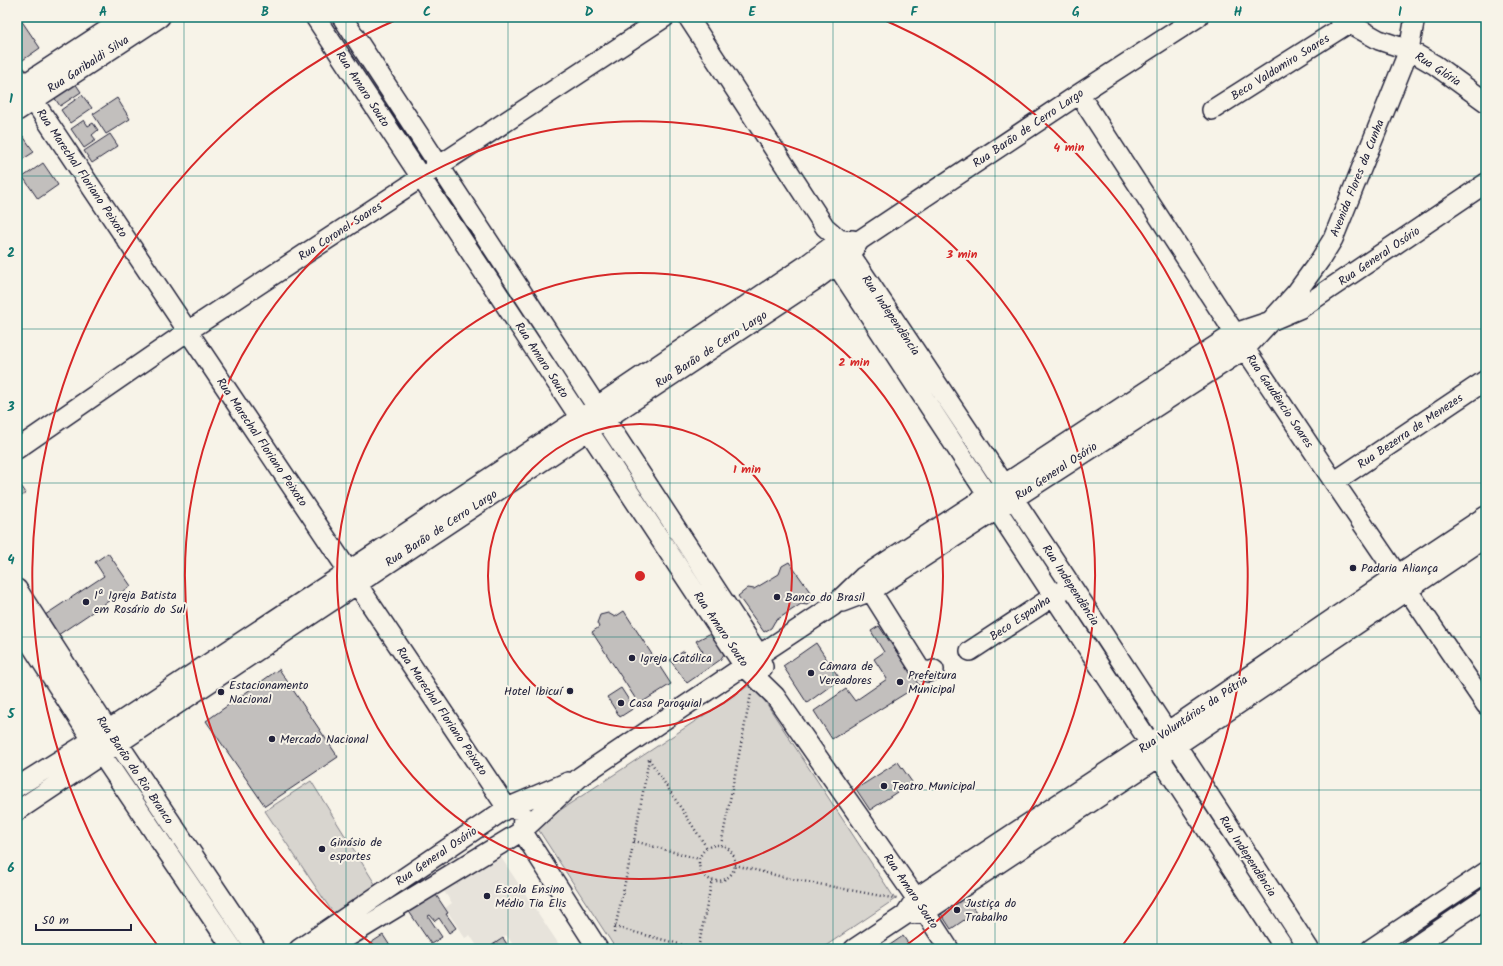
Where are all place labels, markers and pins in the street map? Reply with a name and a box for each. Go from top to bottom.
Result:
place label: Padaria Aliança [1361,559,1439,578]
marker: Padaria Aliança [1348,563,1358,573]
centre of rings [633,569,647,583]
place label: 1ª Igreja Batista em Rosário do Sul [94,586,185,619]
place label: Banco do Brasil [785,588,865,607]
marker: Banco do Brasil [772,592,782,602]
marker: 1ª Igreja Batista em Rosário do Sul [81,597,91,607]
place label: Igreja Católica [640,649,712,668]
marker: Igreja Católica [627,653,637,663]
place label: Câmara de Vereadores [819,657,873,690]
place label: Prefeitura Municipal [908,666,957,699]
marker: Câmara de Vereadores [806,668,816,678]
place label: Estacionamento Nacional [229,676,309,709]
marker: Prefeitura Municipal [895,677,905,687]
place label: Hotel Ibicuí [504,682,564,701]
marker: Hotel Ibicuí [565,686,575,696]
marker: Estacionamento Nacional [216,687,226,697]
place label: Casa Paroquial [629,694,702,713]
marker: Casa Paroquial [616,698,626,708]
place label: Mercado Nacional [280,730,368,749]
marker: Mercado Nacional [267,734,277,744]
place label: Teatro Municipal [892,777,975,796]
marker: Teatro Municipal [879,781,889,791]
place label: Ginásio de esportes [330,833,382,866]
marker: Ginásio de esportes [317,844,327,854]
place label: Escola Ensino Médio Tia Elis [495,880,566,913]
marker: Escola Ensino Médio Tia Elis [482,891,492,901]
place label: Justiça do Trabalho [965,894,1016,927]
marker: Justiça do Trabalho [952,905,962,915]

